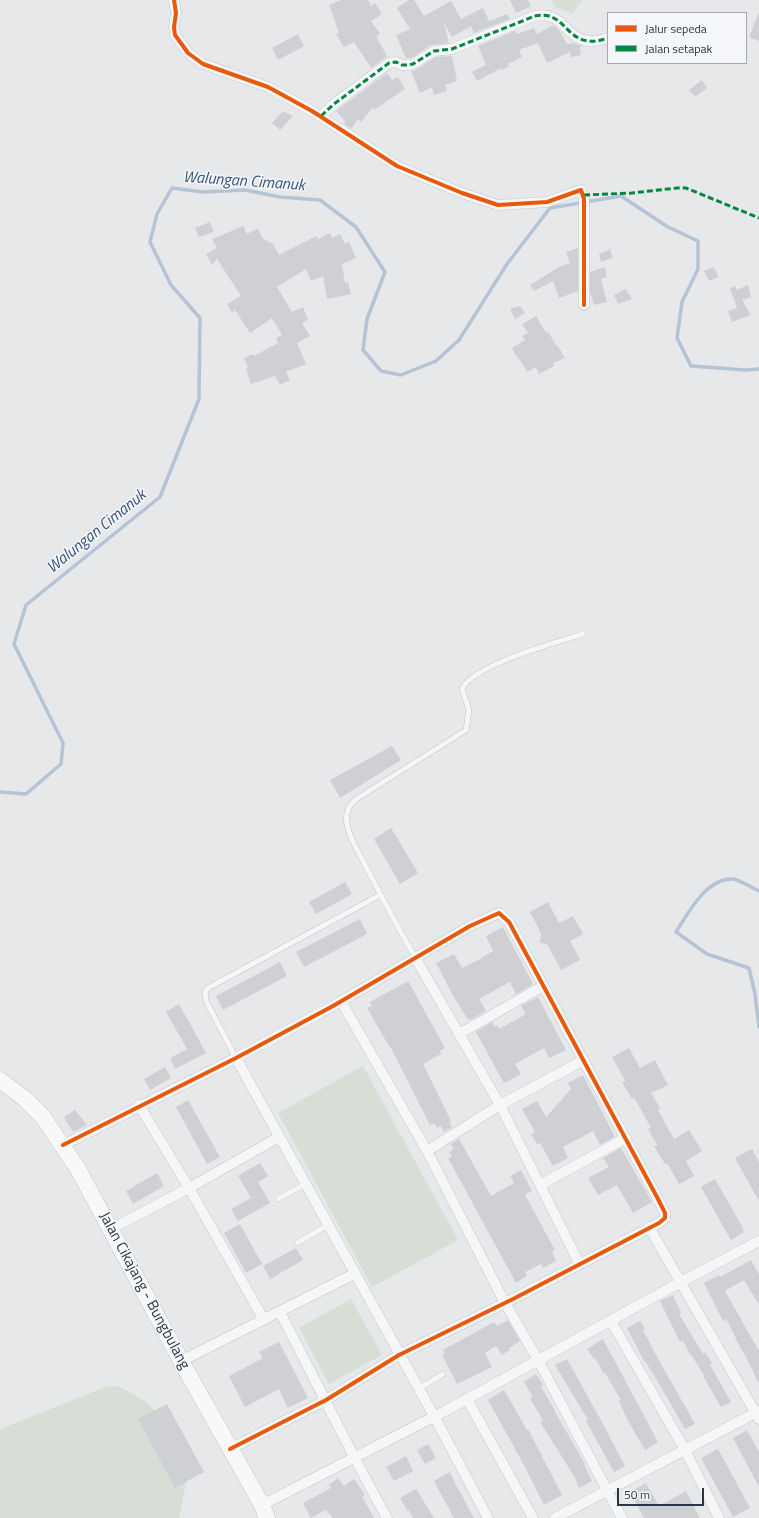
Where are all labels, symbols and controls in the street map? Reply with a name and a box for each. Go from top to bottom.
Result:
legend [607,12,747,64]
text: Jalur sepeda [645,19,707,38]
text: Jalan setapak [645,39,712,58]
water label: Walungan Cimanuk [182,168,306,196]
water label: Walungan Cimanuk [44,486,150,578]
street label: Jalan Cikajang - Bungbulang [95,1209,193,1373]
scale bar [619,1480,706,1506]
text: 50 m [624,1485,650,1504]

